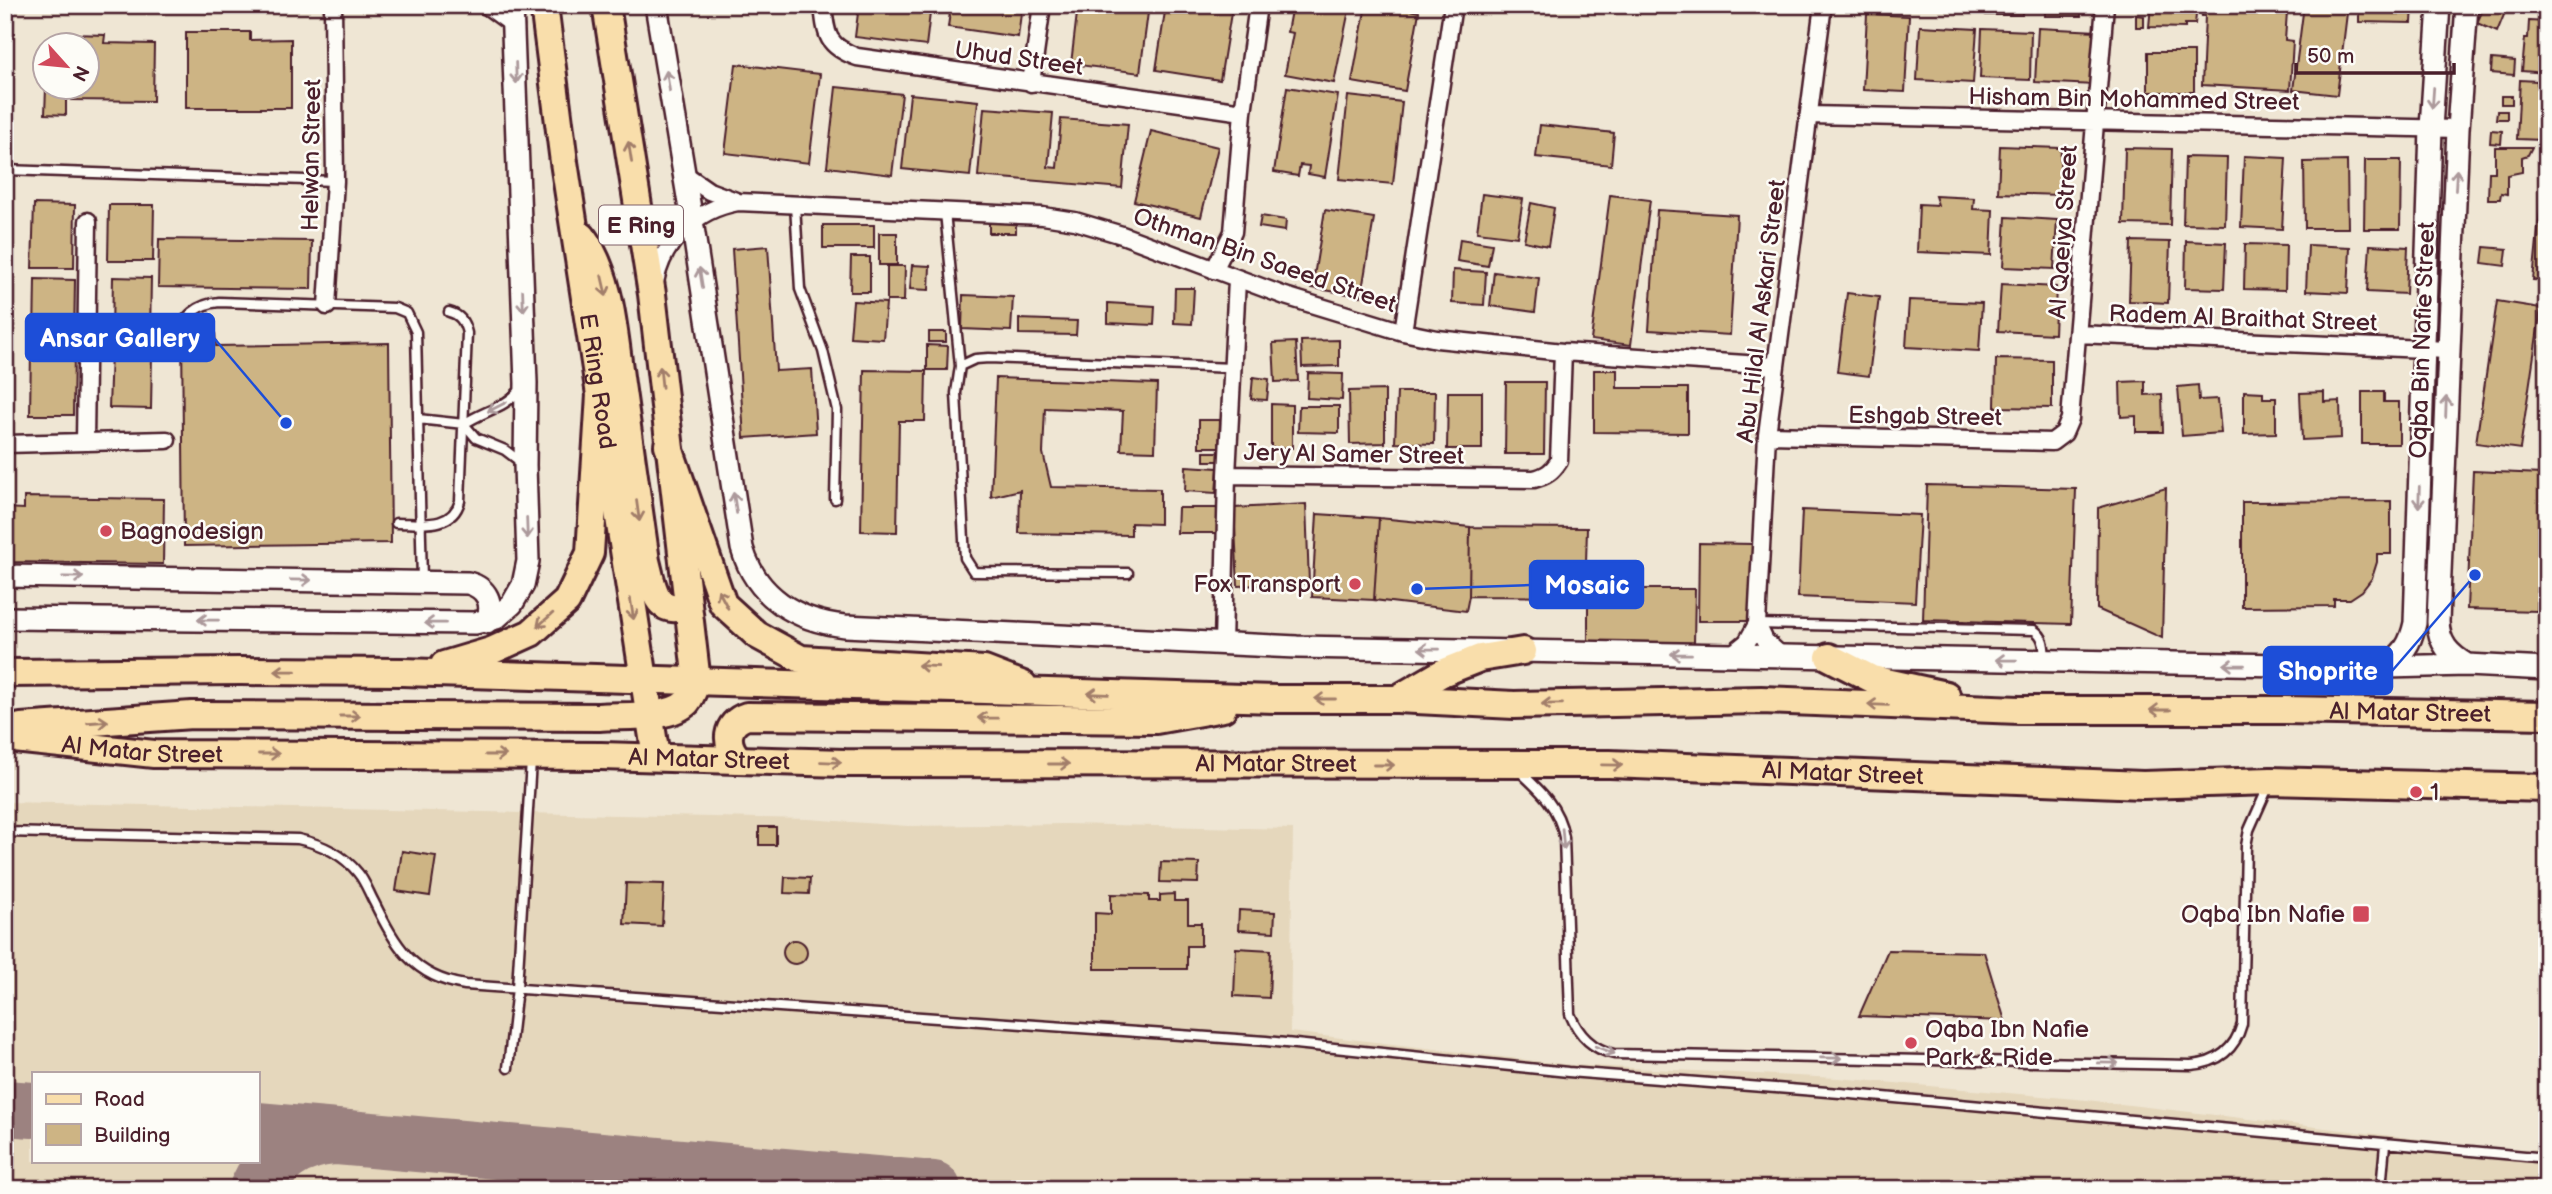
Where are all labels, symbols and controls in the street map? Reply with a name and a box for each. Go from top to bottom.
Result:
north arrow [32,32,102,102]
scale bar [2296,32,2454,76]
street label: Uhud Street [953,35,1086,82]
text: 50 m [2307,44,2354,69]
text: N [66,61,93,85]
one-way arrow [509,62,523,85]
one-way arrow [661,71,674,93]
street label: Helwan Street [296,78,327,231]
street label: Hisham Bin Mohammed Street [1968,82,2300,117]
one-way arrow [2426,86,2439,109]
one-way arrow [623,141,636,164]
street label: Al Qaeiya Street [2043,143,2084,320]
one-way arrow [2449,169,2462,192]
street label: Abu Hilal Al Askari Street [1731,177,1792,444]
street label: Othman Bin Saeed Street [1130,202,1401,319]
road number: E Ring [599,206,683,244]
street label: Oqba Bin Nafie Street [2404,220,2441,459]
one-way arrow [694,267,707,290]
one-way arrow [598,274,612,297]
one-way arrow [517,289,530,312]
street label: Radem Al Braithat Street [2108,299,2378,338]
street label: E Ring Road [573,311,622,451]
callout: Ansar Gallery [26,314,214,361]
text: Ansar Gallery [39,324,200,355]
one-way arrow [654,367,667,389]
one-way arrow [2439,396,2452,419]
one-way arrow [487,400,508,414]
street label: Eshgab Street [1848,401,2003,432]
street label: Jery Al Samer Street [1243,438,1465,471]
one-way arrow [2413,485,2426,508]
one-way arrow [728,492,741,515]
one-way arrow [632,499,645,522]
one-way arrow [520,516,534,539]
place label: Bagnodesign [120,517,264,546]
marker: Bagnodesign [98,523,114,539]
callout: Mosaic [1530,561,1643,608]
one-way arrow [62,570,85,583]
place label: Fox Transport [1193,570,1342,599]
text: Mosaic [1544,571,1630,602]
one-way arrow [289,573,312,587]
marker: Fox Transport [1347,576,1363,592]
one-way arrow [716,589,730,609]
one-way arrow [625,597,638,620]
one-way arrow [536,612,554,628]
one-way arrow [197,613,220,627]
one-way arrow [424,616,447,630]
one-way arrow [1418,642,1441,655]
one-way arrow [1670,647,1693,661]
callout: Shoprite [2264,647,2392,694]
one-way arrow [1995,654,2018,667]
text: Shoprite [2278,657,2378,688]
one-way arrow [2222,658,2245,671]
one-way arrow [917,660,940,673]
one-way arrow [274,664,297,678]
one-way arrow [1086,687,1109,700]
one-way arrow [1314,692,1337,706]
one-way arrow [1541,697,1564,711]
street label: Al Matar Street [2329,697,2492,729]
one-way arrow [1867,698,1890,711]
one-way arrow [2149,703,2172,717]
one-way arrow [338,709,361,723]
one-way arrow [976,712,999,725]
one-way arrow [86,715,109,728]
street label: Al Matar Street [60,730,224,769]
street label: Al Matar Street [628,743,791,776]
one-way arrow [257,747,280,761]
one-way arrow [484,748,507,762]
street label: Al Matar Street [1195,749,1358,779]
one-way arrow [819,756,842,769]
street label: Al Matar Street [1761,756,1925,791]
one-way arrow [1047,757,1070,771]
one-way arrow [1372,758,1395,772]
one-way arrow [1600,758,1623,772]
place label: 1 [2430,778,2439,807]
marker: 1 [2408,784,2424,800]
one-way arrow [1557,827,1570,850]
place label: Oqba Ibn Nafie [2181,900,2345,929]
marker: Oqba Ibn Nafie [2351,904,2371,924]
place label: Oqba Ibn Nafie Park & Ride [1925,1015,2089,1072]
marker: Oqba Ibn Nafie Park & Ride [1903,1035,1919,1051]
one-way arrow [1594,1045,1615,1057]
one-way arrow [1819,1051,1842,1065]
one-way arrow [2096,1056,2119,1070]
legend [32,1072,259,1162]
text: Road [94,1087,145,1112]
text: Building [94,1123,170,1148]

